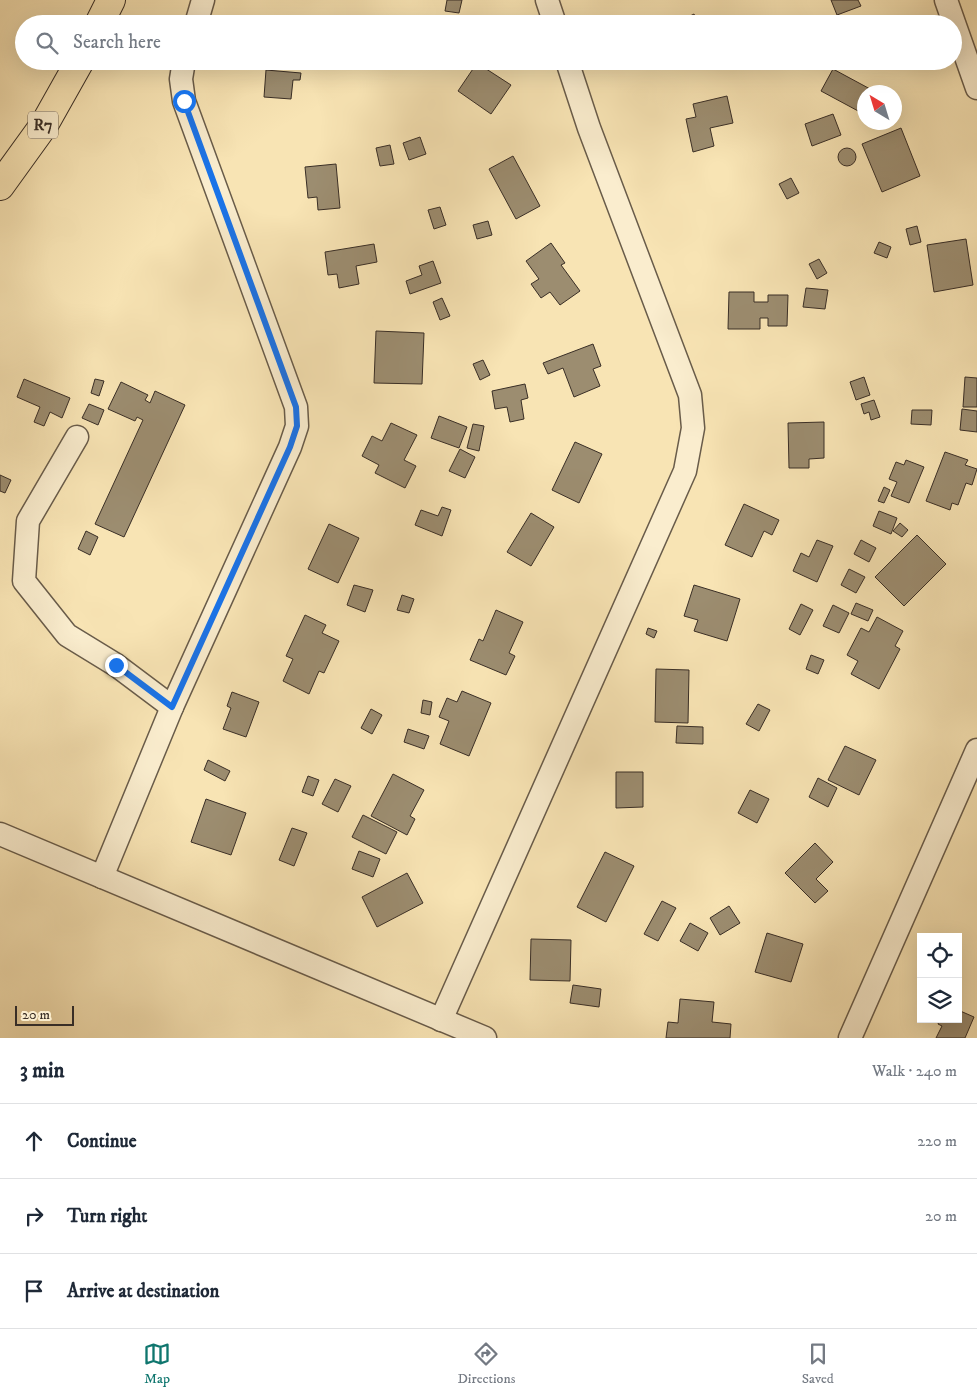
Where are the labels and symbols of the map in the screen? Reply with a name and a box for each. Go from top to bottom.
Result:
north arrow [857,85,902,130]
route start [173,90,196,113]
road number: R7 [28,112,58,138]
route end [105,654,128,677]
scale bar [15,1003,74,1026]

